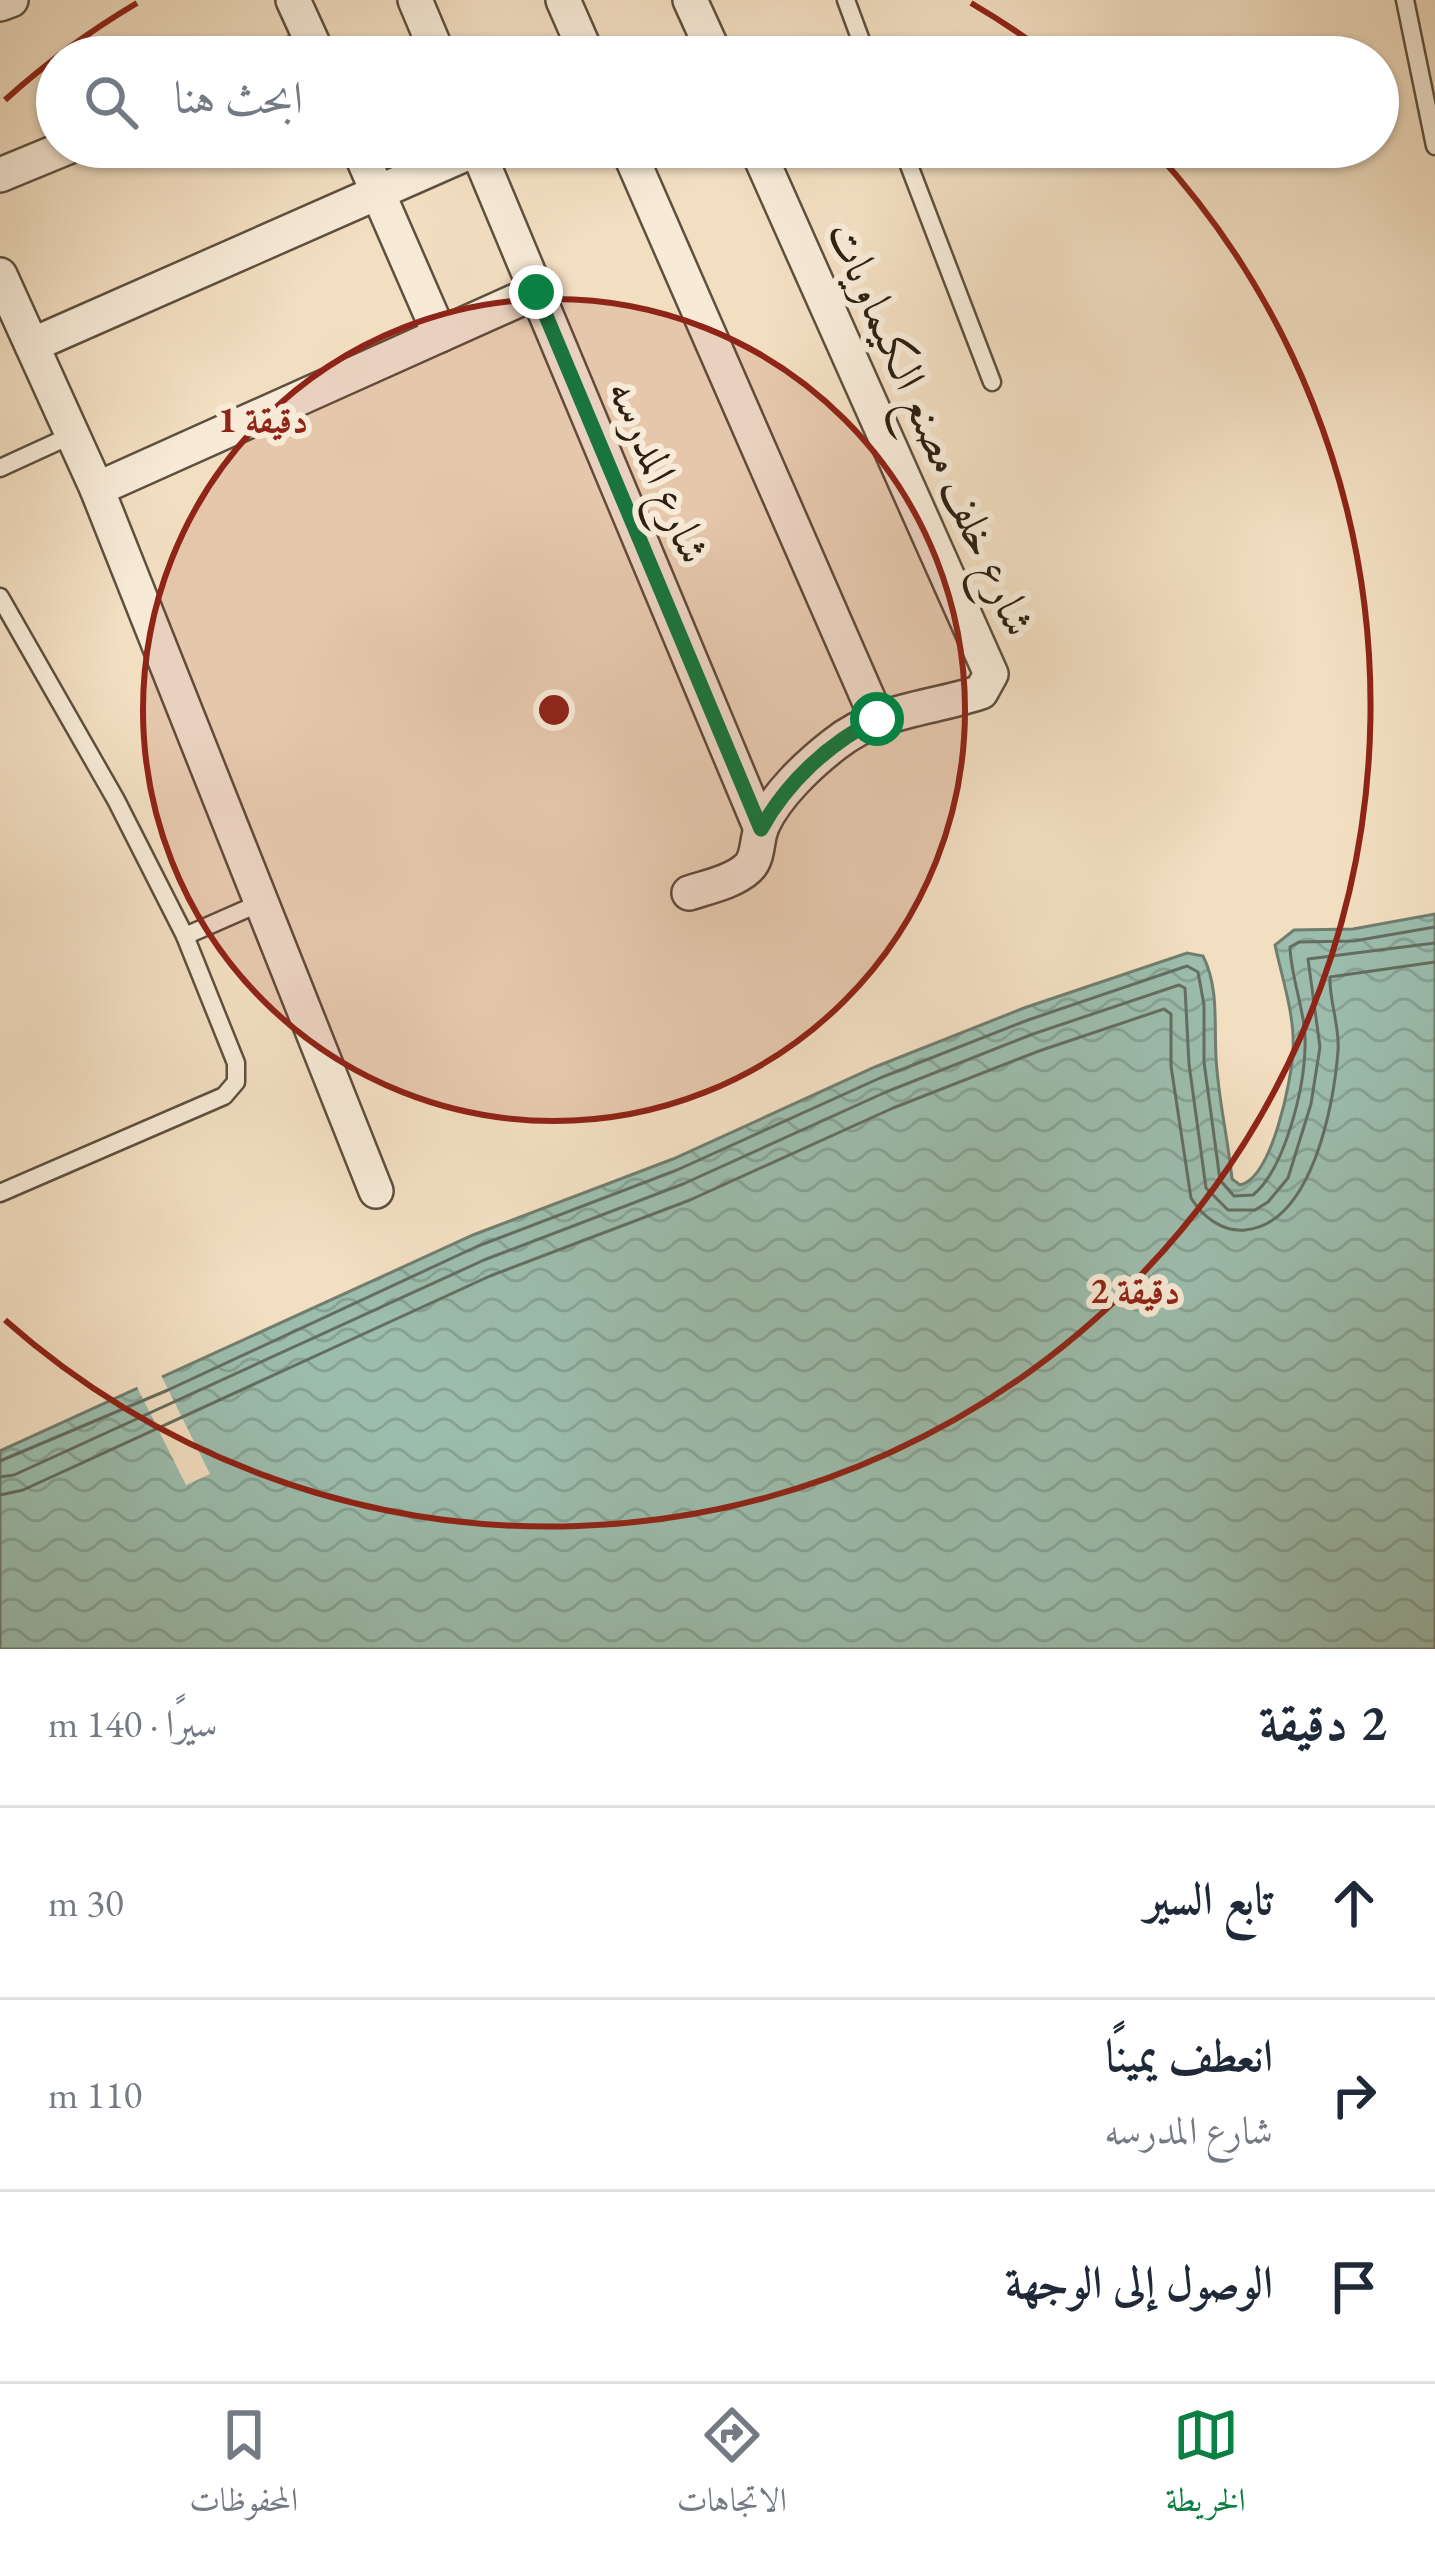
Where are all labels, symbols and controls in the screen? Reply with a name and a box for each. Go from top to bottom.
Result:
search box [36,36,1399,168]
text: ابحث هنا [174,68,303,126]
icon: search [78,69,144,135]
street label: شارع خلف مصنع الكيماويات [803,211,1050,649]
route end [509,265,563,319]
street label: شارع المدرسه [587,370,725,575]
text: 1 دقيقة [218,396,308,443]
centre of rings [533,689,575,731]
route start [850,692,904,746]
text: 2 دقيقة [1090,1267,1180,1314]
text: 2 دقيقة [1259,1689,1387,1755]
text: سيرًا · 140 m [48,1698,218,1749]
text: تابع السير [1145,1869,1273,1927]
icon: ahead [1321,1870,1387,1936]
text: 30 m [48,1877,124,1928]
text: انعطف يمينًا [1106,2026,1273,2084]
icon: right [1321,2062,1387,2128]
text: 110 m [48,2069,142,2120]
text: شارع المدرسه [1104,2105,1273,2156]
text: الوصول إلى الوجهة [1005,2253,1273,2311]
icon: arrive [1321,2254,1387,2320]
tab: المحفوظات [189,2402,298,2532]
tab: الاتجاهات [677,2402,787,2532]
tab: الخريطة [1165,2402,1246,2532]

